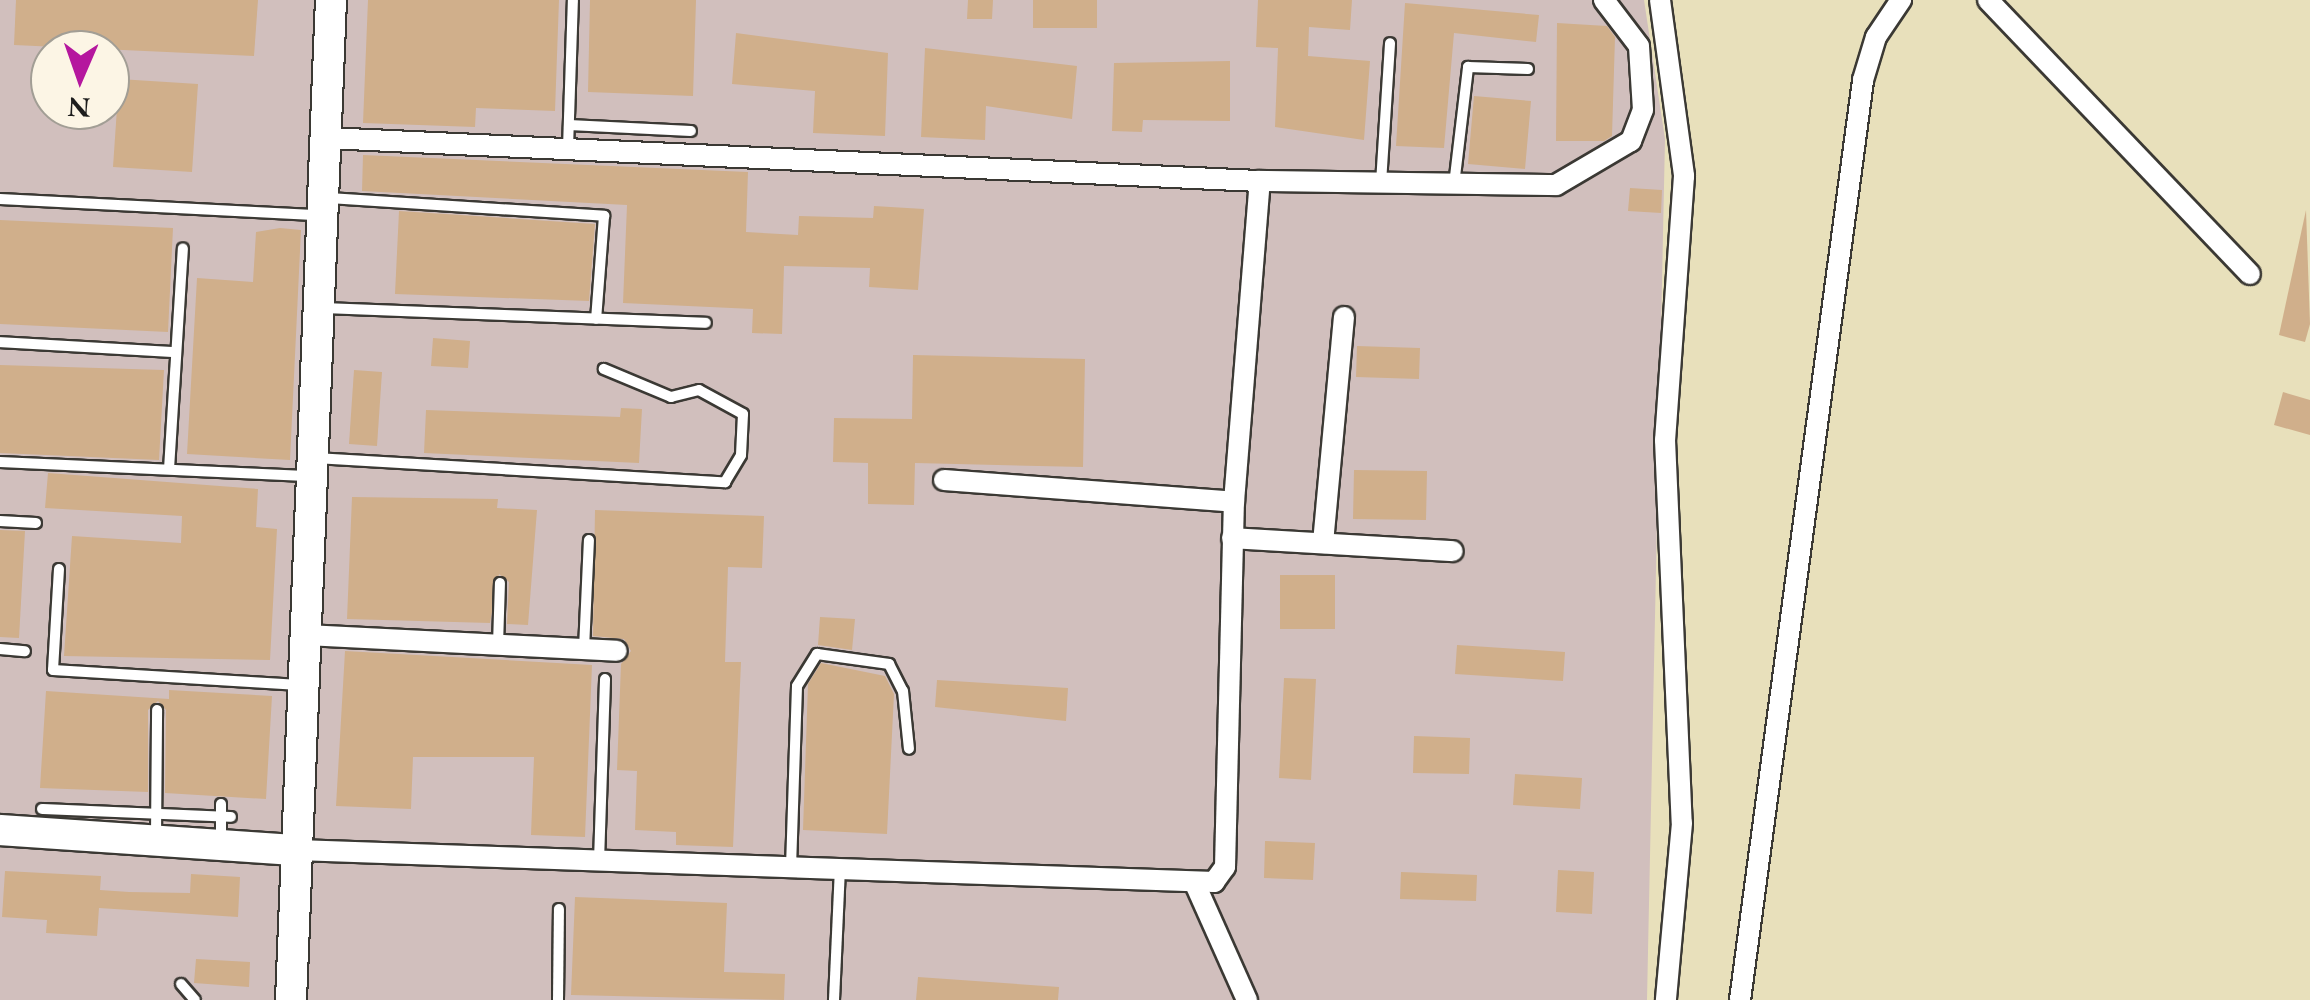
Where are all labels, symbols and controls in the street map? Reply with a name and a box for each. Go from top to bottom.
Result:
north arrow [30,30,130,130]
text: N [67,90,91,126]

